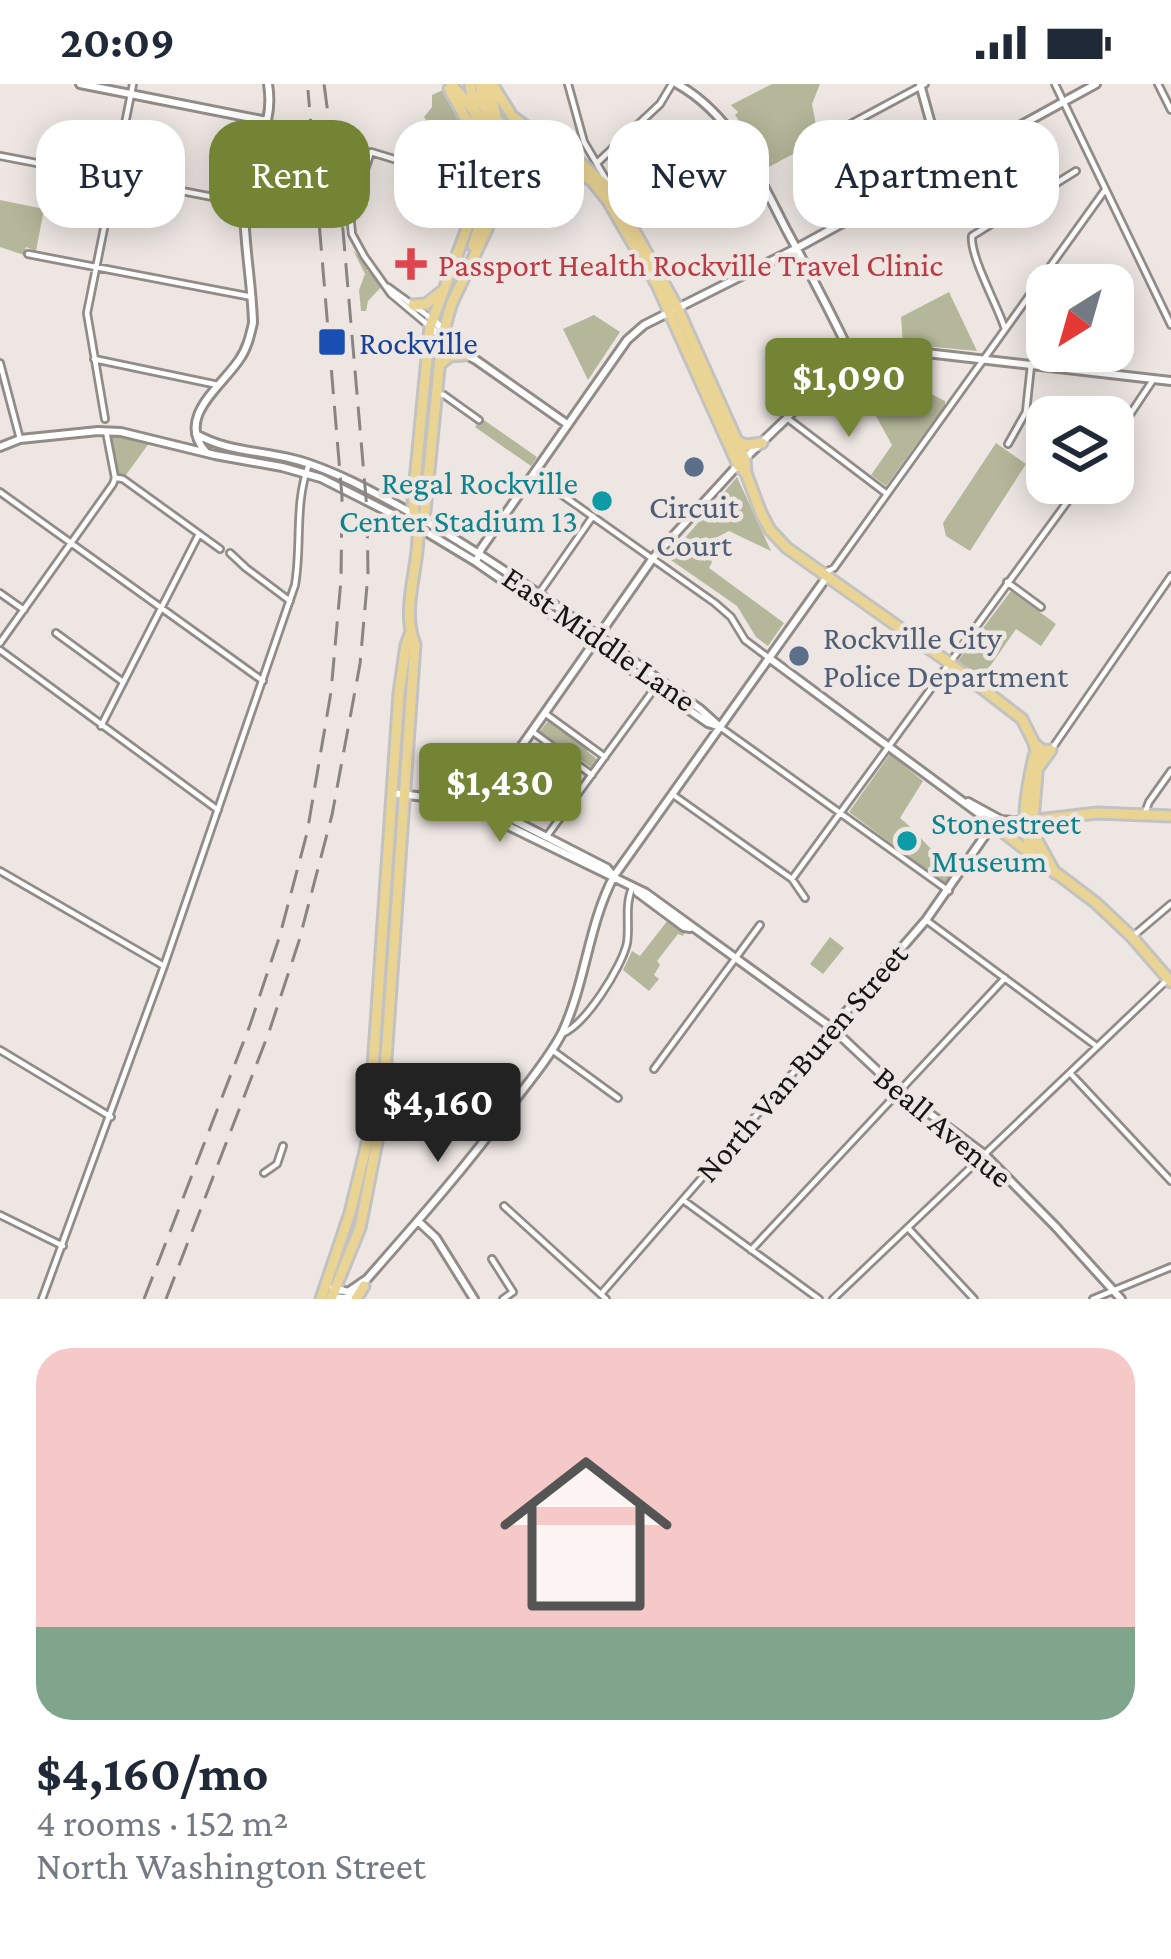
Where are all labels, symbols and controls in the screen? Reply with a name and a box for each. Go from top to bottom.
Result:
text: 20:09 [60,17,175,67]
chip: Buy [36,120,185,228]
chip: Rent [209,120,370,228]
chip: Filters [394,120,584,228]
chip: New [608,120,769,228]
chip: Apartment [793,120,1059,228]
place label: Passport Health Rockville Travel Clinic [438,246,943,283]
marker: Passport Health Rockville Travel Clinic [395,248,427,280]
north arrow [1026,264,1134,372]
map controls [1026,264,1134,504]
place label: Rockville [359,324,478,361]
marker: Rockville [316,326,348,358]
pin: $1,090 [751,338,947,440]
text: $1,090 [792,355,906,398]
button: layers [1026,396,1134,504]
marker: Circuit Court [681,454,707,480]
place label: Regal Rockville Center Stadium 13 [339,464,578,539]
marker: Regal Rockville Center Stadium 13 [589,488,615,514]
place label: Circuit Court [649,488,740,563]
street label: East Middle Lane [496,558,703,719]
place label: Rockville City Police Department [823,619,1069,694]
marker: Rockville City Police Department [786,643,812,669]
pin: $1,430 [402,743,598,845]
text: $1,430 [446,760,554,803]
place label: Stonestreet Museum [931,804,1082,879]
marker: Stonestreet Museum [894,828,920,854]
street label: North Van Buren Street [688,935,916,1189]
street label: Beall Avenue [867,1058,1020,1195]
pin: $4,160 [340,1063,536,1165]
text: $4,160 [383,1080,493,1123]
icon: home [478,1426,694,1642]
text: $4,160/mo [36,1744,269,1801]
text: 4 rooms · 152 m² [36,1801,288,1844]
text: North Washington Street [36,1844,426,1887]

